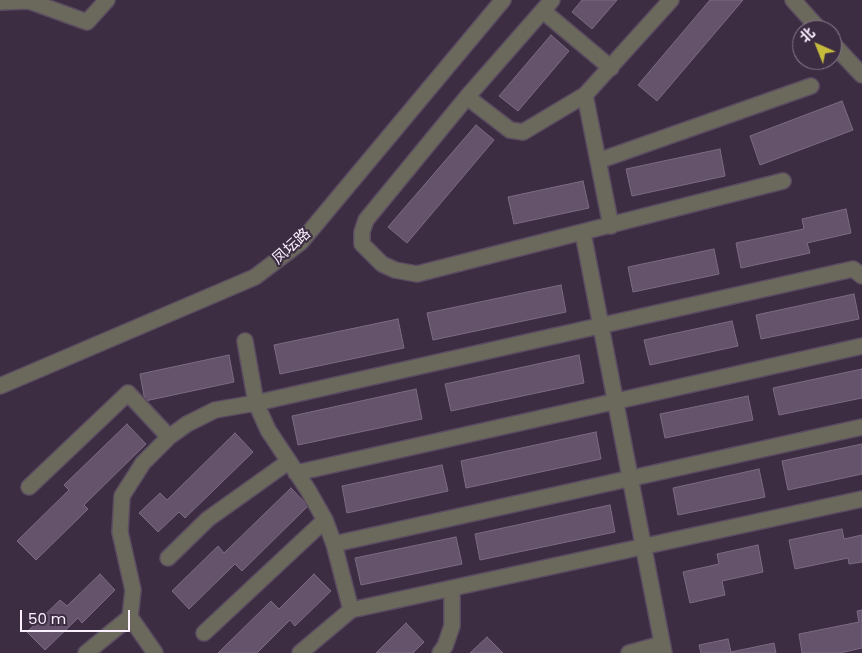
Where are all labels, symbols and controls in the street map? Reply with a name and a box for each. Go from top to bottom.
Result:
north arrow [792,20,842,70]
text: 北 [795,23,819,47]
street label: 凤坛路 [269,225,315,269]
scale bar [22,600,132,632]
text: 50 m [28,608,66,629]

